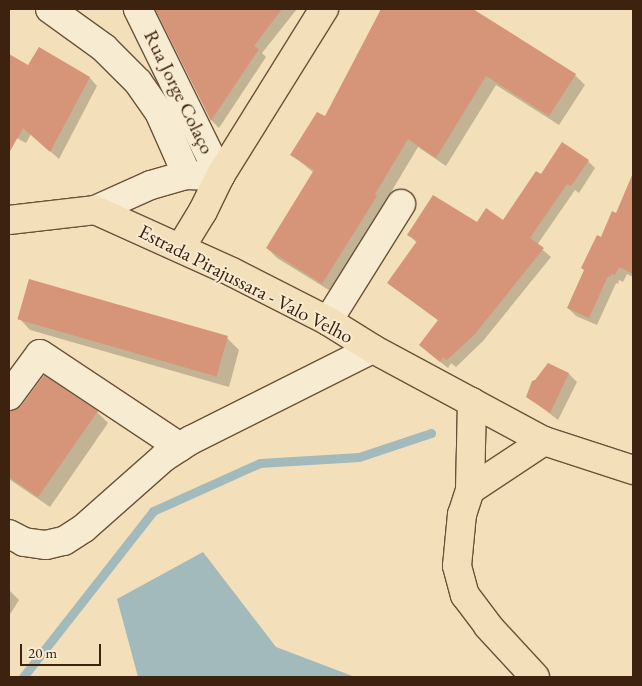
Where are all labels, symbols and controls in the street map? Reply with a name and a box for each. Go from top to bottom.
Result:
street label: Rua Jorge Colaço [139,26,219,158]
street label: Estrada Pirajussara - Valo Velho [135,219,357,349]
scale bar [22,634,104,666]
text: 20 m [28,643,57,662]

